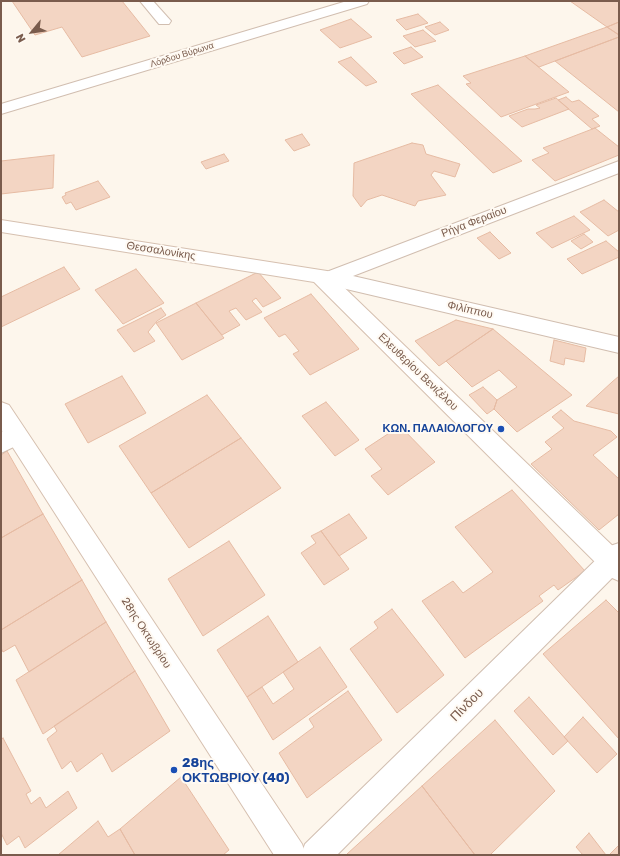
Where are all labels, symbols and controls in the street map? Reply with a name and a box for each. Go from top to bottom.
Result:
north arrow [12,12,52,52]
text: N [13,31,29,45]
street label: Λόρδου Βύρωνα [149,40,215,70]
street label: Ρήγα Φεραίου [439,203,509,241]
street label: Θεσσαλονίκης [126,239,196,263]
street label: Φιλίππου [446,298,494,322]
street label: Ελευθερίου Βενιζέλου [375,331,461,413]
place label: ΚΩΝ. ΠΑΛΑΙΟΛΟΓΟΥ [383,422,493,436]
marker: ΚΩΝ. ΠΑΛΑΙΟΛΟΓΟΥ [496,424,506,434]
street label: 28ης Οκτωβρίου [118,595,174,671]
street label: Πίνδου [447,685,487,725]
place label: 28ης ΟΚΤΩΒΡΙΟΥ (40) [182,755,289,786]
marker: 28ης ΟΚΤΩΒΡΙΟΥ (40) [169,765,179,775]

